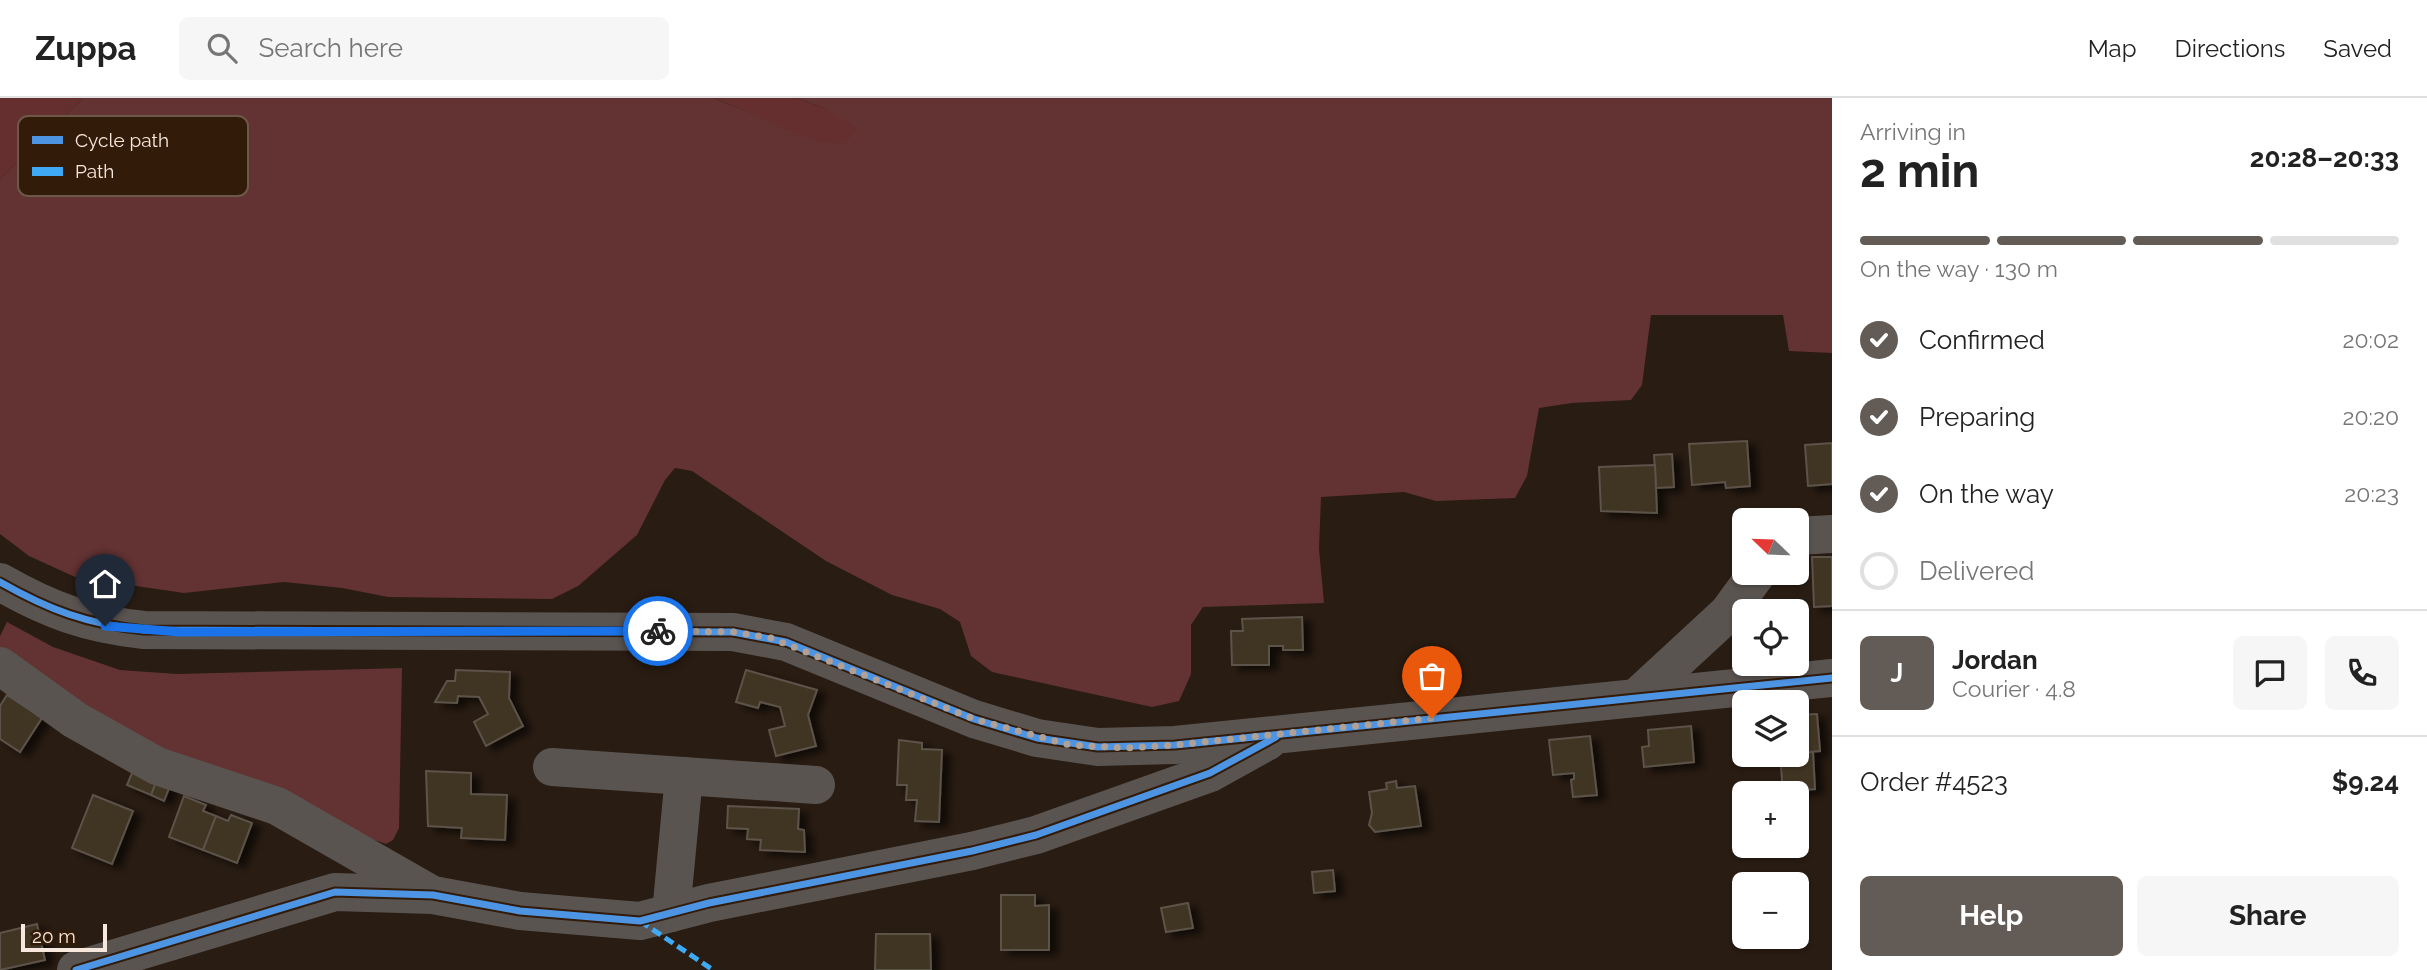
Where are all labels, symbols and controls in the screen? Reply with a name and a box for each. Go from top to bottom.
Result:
search box [179,17,669,80]
text: Zuppa [35,29,137,68]
icon: search [203,29,241,67]
text: Search here [259,33,403,63]
text: Map [2088,34,2137,63]
text: Directions [2175,34,2285,63]
text: Saved [2323,34,2392,63]
legend [18,116,248,196]
text: Arriving in [1860,118,1966,145]
text: Cycle path [75,129,169,151]
text: 20:28–20:33 [2250,143,2399,173]
text: 2 min [1860,144,1979,198]
text: Path [75,160,114,182]
text: On the way · 130 m [1860,255,2058,282]
icon: check [1860,321,1898,359]
text: Confirmed [1919,325,2045,355]
text: 20:02 [2343,326,2399,353]
icon: check [1860,398,1898,436]
text: Preparing [1919,402,2035,432]
text: 20:20 [2343,403,2399,430]
icon: check [1860,475,1898,513]
text: On the way [1919,479,2054,509]
text: 20:23 [2344,480,2399,507]
north arrow [1732,508,1810,584]
map controls [1732,508,1809,949]
pin [75,554,135,626]
text: Delivered [1919,556,2034,586]
icon: home [86,565,124,603]
courier [623,596,693,666]
button: locate [1732,599,1809,676]
icon: bike [639,612,677,650]
button: chat [2233,636,2307,710]
button: phone [2325,636,2399,710]
text: Jordan [1952,645,2038,675]
pin [1402,646,1462,718]
icon: bag [1413,657,1451,695]
text: J [1891,658,1903,688]
text: Courier · 4.8 [1952,675,2076,702]
button: layers [1732,690,1809,767]
text: Order #4523 [1860,767,2008,797]
text: $9.24 [2332,767,2399,797]
button: + [1732,781,1809,858]
button: − [1732,872,1809,949]
button: Help [1860,876,2123,956]
button: Share [2137,876,2399,956]
scale bar [21,921,107,953]
text: 20 m [32,925,76,947]

